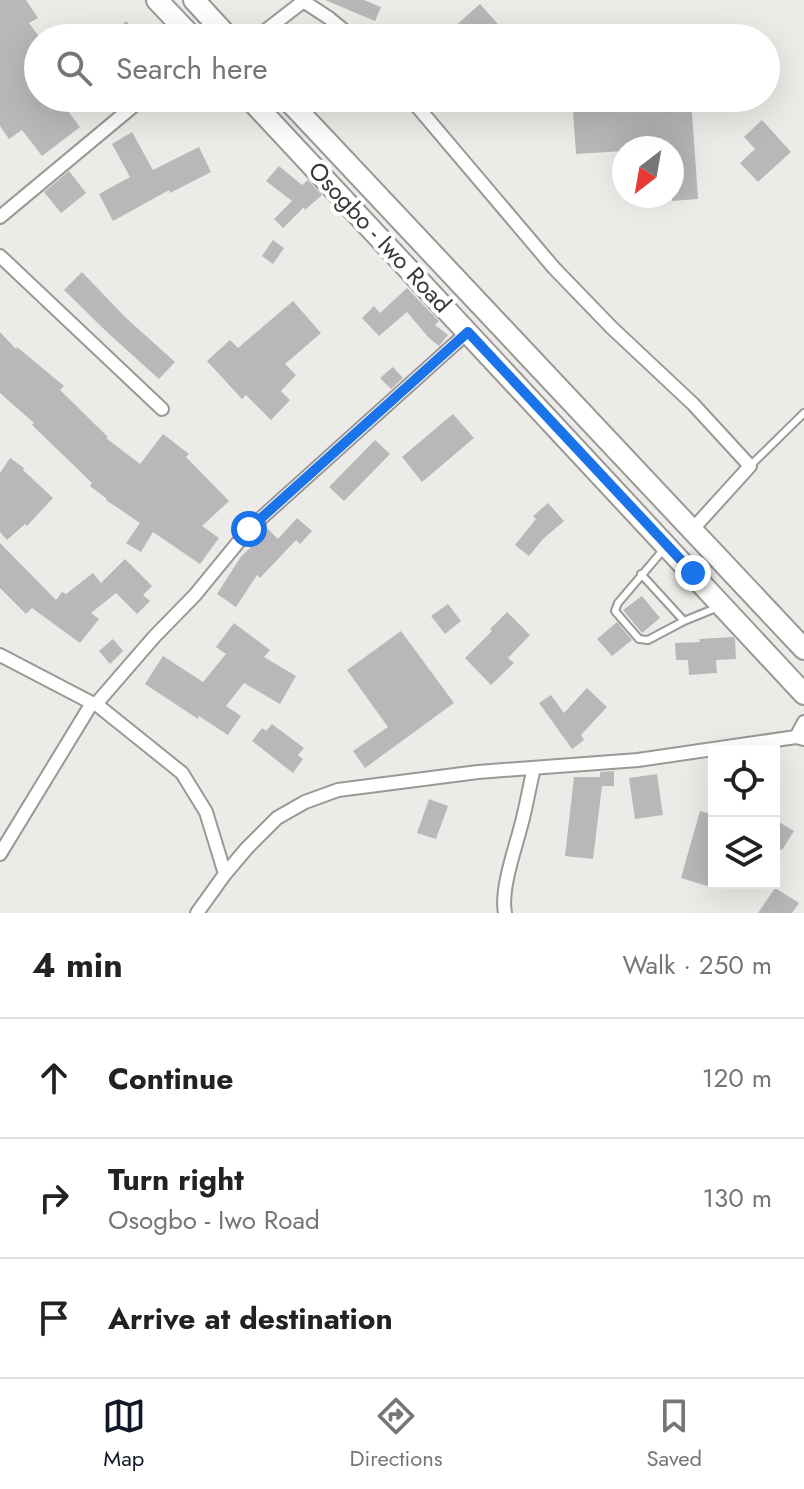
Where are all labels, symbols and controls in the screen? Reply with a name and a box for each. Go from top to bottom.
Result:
search box [24,24,780,112]
icon: search [52,46,96,90]
text: Search here [116,47,268,90]
north arrow [612,136,684,208]
street label: Osogbo - Iwo Road [301,154,459,320]
route start [231,511,267,547]
route end [675,555,711,591]
map controls [708,745,780,889]
button: locate [708,745,780,817]
button: layers [708,817,780,889]
text: 4 min [32,941,123,990]
text: Walk · 250 m [622,946,772,984]
icon: ahead [32,1056,76,1100]
text: Continue [108,1057,234,1100]
text: 120 m [702,1059,772,1097]
text: Turn right [108,1158,244,1201]
icon: right [32,1176,76,1220]
text: 130 m [702,1179,772,1217]
text: Osogbo - Iwo Road [108,1201,320,1239]
icon: arrive [32,1296,76,1340]
text: Arrive at destination [108,1297,393,1340]
tab: Map [102,1394,146,1474]
tab: Directions [350,1394,443,1474]
tab: Saved [646,1394,702,1474]

